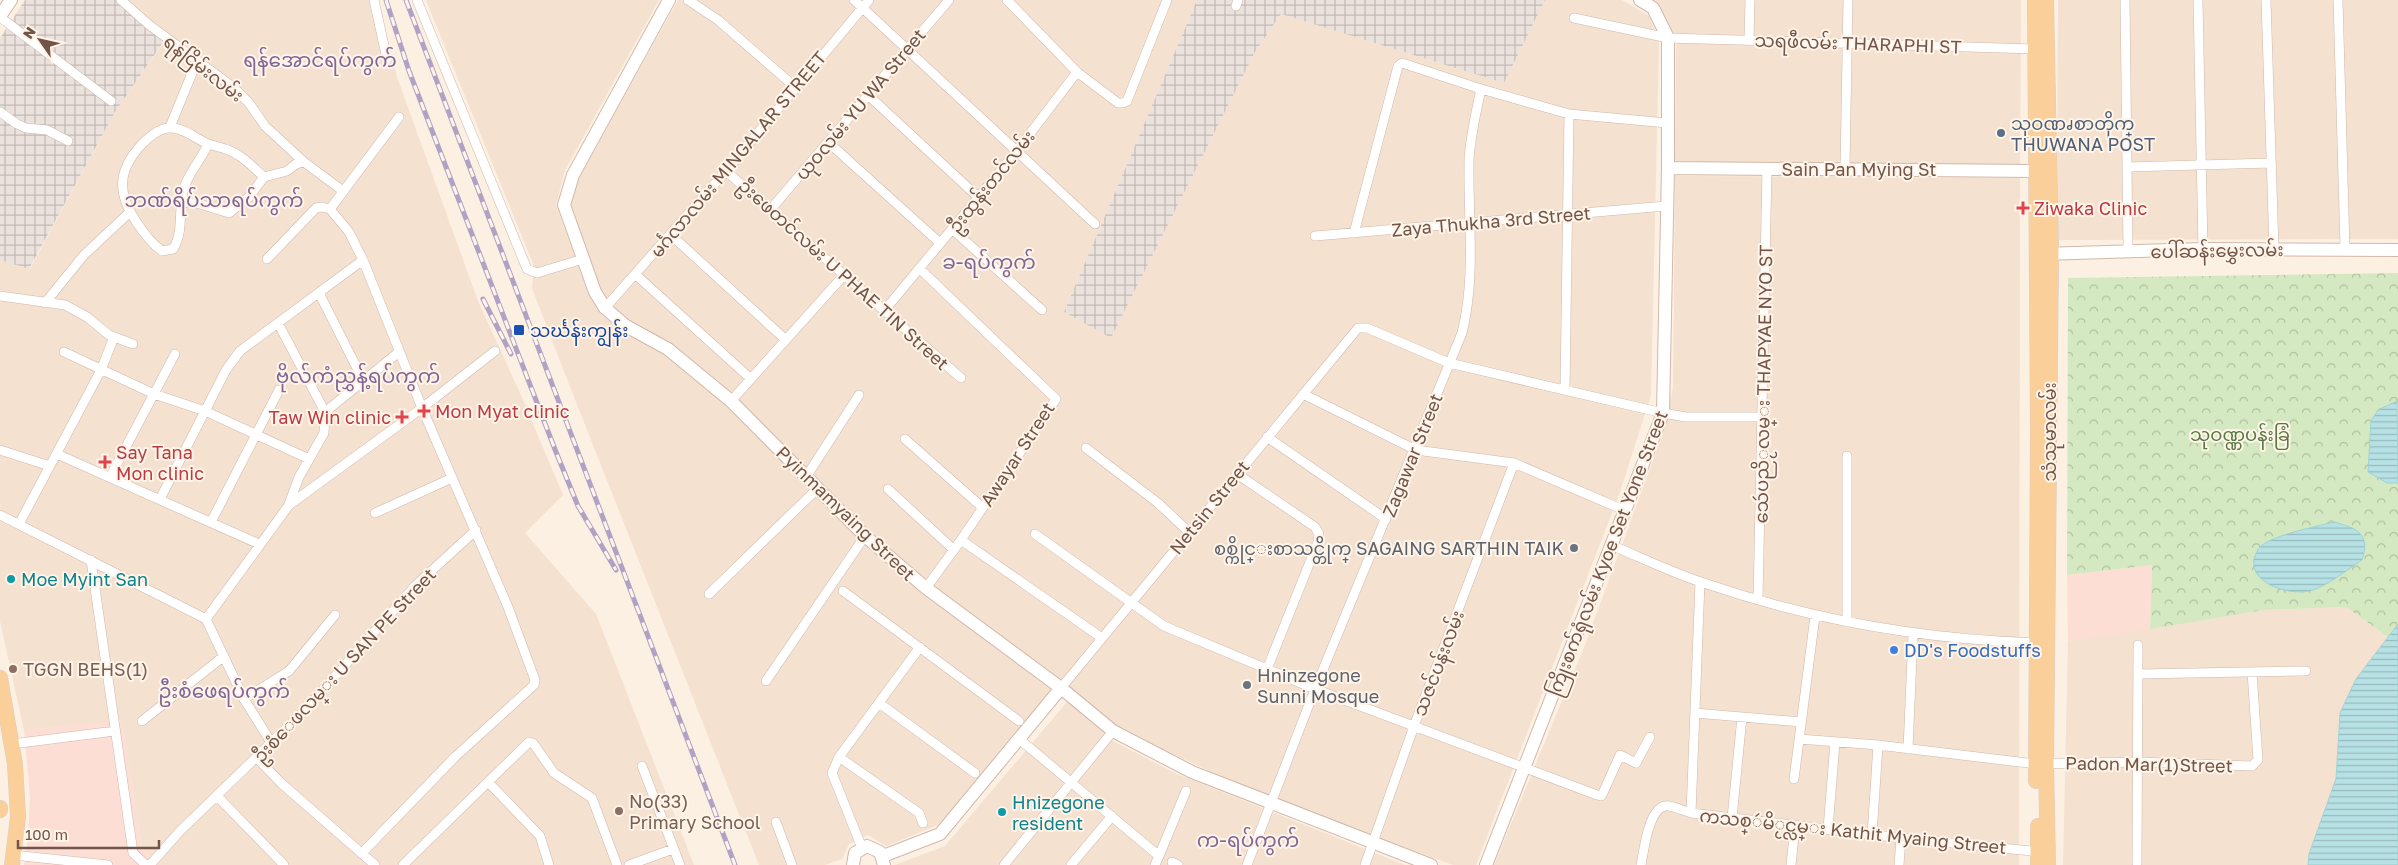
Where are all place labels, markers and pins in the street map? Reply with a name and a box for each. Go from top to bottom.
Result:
place label: သုဝဏၧစာတိုက္ THUWANA POST [2011,110,2155,155]
marker: သုဝဏၧစာတိုက္ THUWANA POST [1995,127,2007,139]
place label: Ziwaka Clinic [2034,197,2147,219]
marker: Ziwaka Clinic [2016,201,2030,215]
place label: သင်္ဃန်းကျွန်း [530,318,628,348]
marker: သင်္ဃန်းကျွန်း [512,323,526,337]
place label: Mon Myat clinic [435,400,570,422]
marker: Mon Myat clinic [417,404,431,418]
place label: Taw Win clinic [269,406,391,428]
marker: Taw Win clinic [395,410,409,424]
place label: Say Tana Mon clinic [116,441,204,484]
marker: Say Tana Mon clinic [98,455,112,469]
place label: စစ္ကိုင္းစာသင္တိုက္ SAGAING SARTHIN TAIK [1214,535,1564,564]
marker: စစ္ကိုင္းစာသင္တိုက္ SAGAING SARTHIN TAIK [1568,542,1580,554]
place label: Moe Myint San [21,568,148,590]
marker: Moe Myint San [5,573,17,585]
place label: DD's Foodstuffs [1904,639,2041,661]
marker: DD's Foodstuffs [1888,644,1900,656]
place label: TGGN BEHS(1) [23,658,148,680]
marker: TGGN BEHS(1) [7,663,19,675]
place label: Hninzegone Sunni Mosque [1257,664,1379,707]
marker: Hninzegone Sunni Mosque [1241,679,1253,691]
place label: No(33) Primary School [629,790,761,833]
place label: Hnizegone resident [1012,791,1105,834]
marker: No(33) Primary School [613,805,625,817]
marker: Hnizegone resident [996,806,1008,818]

